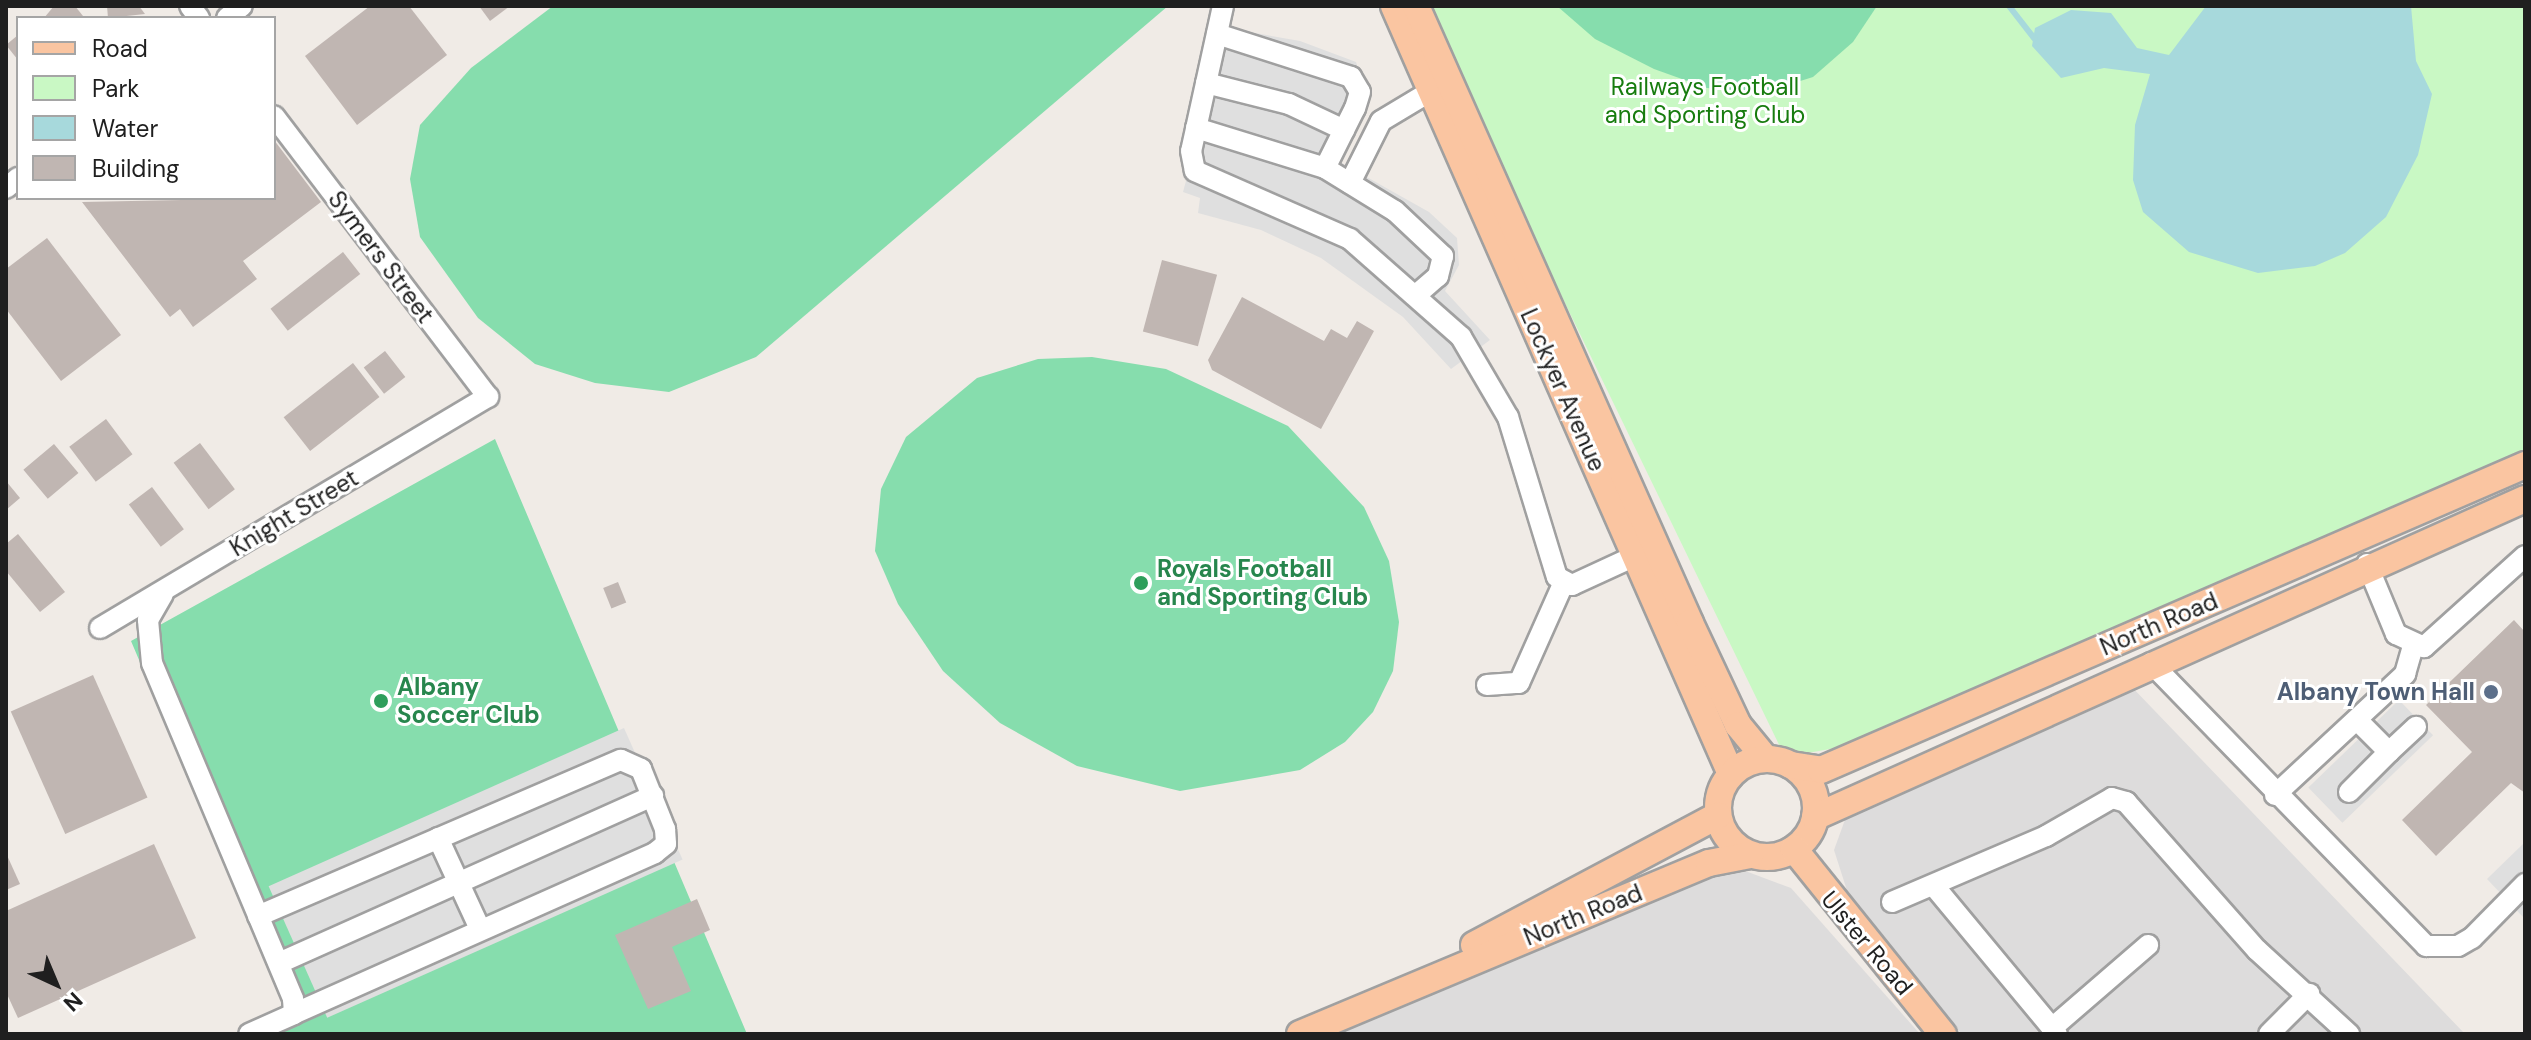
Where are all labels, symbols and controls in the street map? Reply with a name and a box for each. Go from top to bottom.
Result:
legend [16,16,276,200]
text: Road [92,33,148,64]
text: Park [92,73,139,104]
park label: Railways Football and Sporting Club [1605,73,1805,129]
text: Water [92,113,158,144]
text: Building [92,153,179,184]
street label: Symers Street [322,185,440,329]
street label: Lockyer Avenue [1514,304,1612,476]
street label: Knight Street [225,463,363,563]
place label: Royals Football and Sporting Club [1157,555,1368,611]
marker: Royals Football and Sporting Club [1132,574,1150,592]
street label: North Road [2096,586,2222,662]
place label: Albany Soccer Club [397,673,540,729]
place label: Albany Town Hall [2277,678,2475,706]
marker: Albany Town Hall [2482,683,2500,701]
marker: Albany Soccer Club [372,692,390,710]
street label: North Road [1520,878,1646,952]
street label: Ulster Road [1815,885,1919,1001]
north arrow [16,944,96,1024]
text: N [57,986,89,1018]

